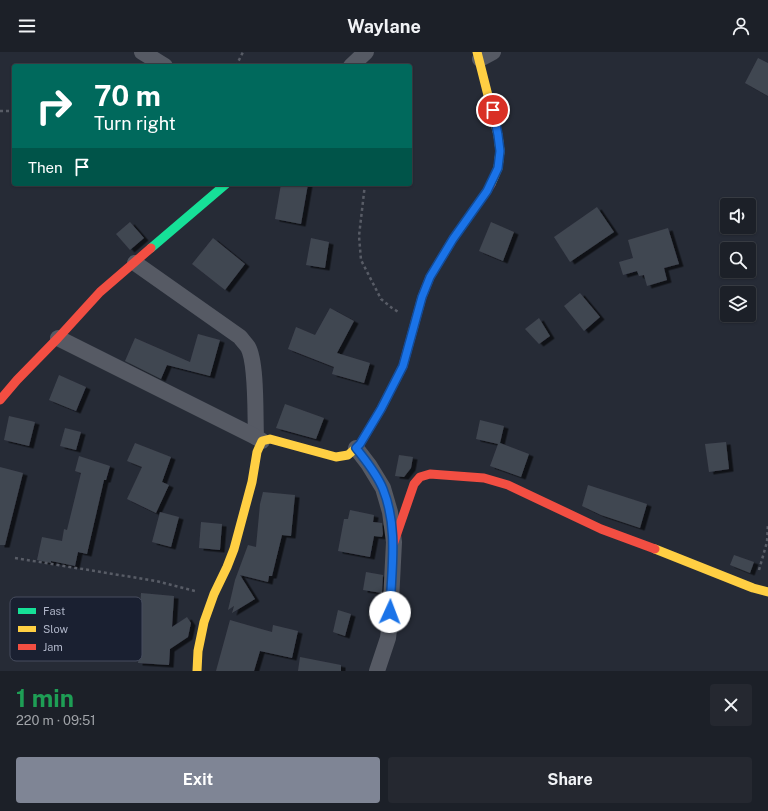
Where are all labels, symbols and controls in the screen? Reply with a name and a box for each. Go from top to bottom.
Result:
icon: menu [16,15,38,37]
icon: person [730,15,752,37]
text: Waylane [347,16,421,37]
text: 70 m [94,79,161,112]
icon: right [28,80,80,132]
pin [476,93,510,127]
icon: arrive [482,99,504,121]
text: Turn right [94,113,176,134]
icon: arrive [71,156,93,178]
text: Then [28,159,63,176]
map controls [720,198,756,322]
button: sound [720,198,756,234]
button: search [720,242,756,278]
button: layers [720,286,756,322]
position arrow [369,591,411,633]
legend [10,597,142,661]
text: Fast [43,605,65,617]
text: Slow [43,623,69,635]
text: Jam [43,641,63,653]
text: 1 min [16,684,74,712]
button: close [710,684,752,726]
text: 220 m · 09:51 [16,713,96,728]
button: Exit [16,757,380,803]
button: Share [388,757,752,803]

